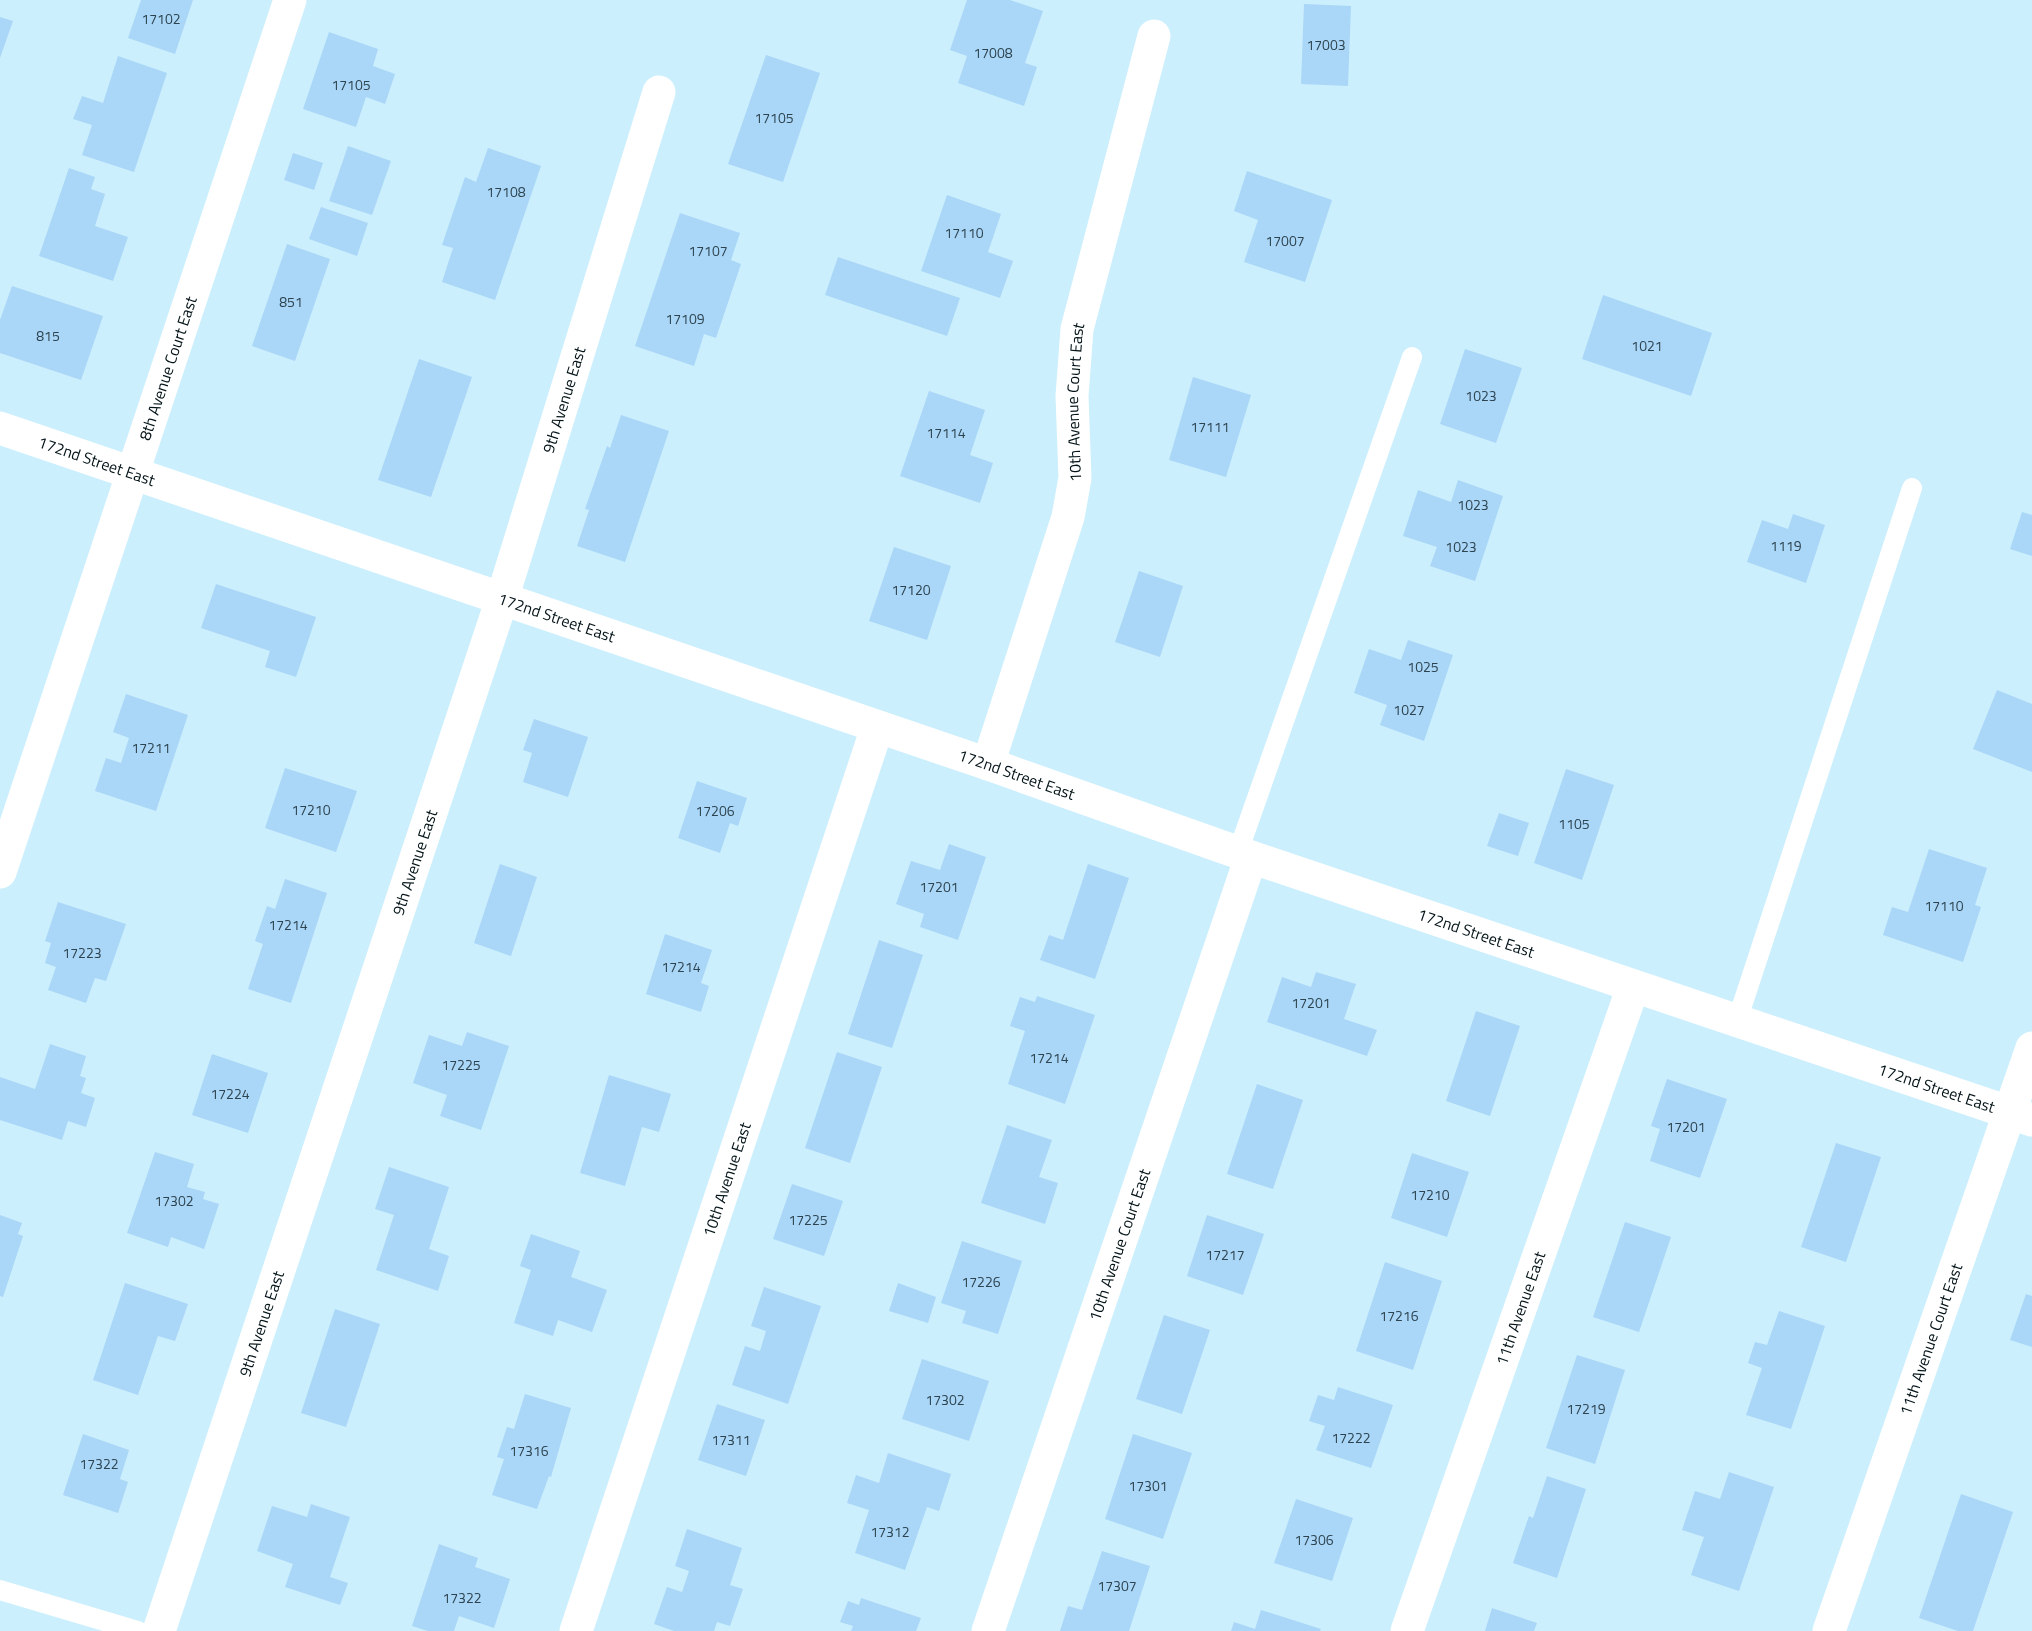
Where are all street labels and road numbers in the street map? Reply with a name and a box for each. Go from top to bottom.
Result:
street label: 8th Avenue Court East [132,293,203,443]
street label: 10th Avenue Court East [1060,320,1090,482]
street label: 9th Avenue East [536,343,592,456]
street label: 172nd Street East [35,430,159,492]
street label: 172nd Street East [495,586,619,648]
street label: 172nd Street East [955,743,1079,806]
street label: 9th Avenue East [386,806,443,918]
street label: 172nd Street East [1414,902,1538,964]
street label: 172nd Street East [1875,1057,1999,1119]
street label: 10th Avenue East [696,1119,757,1240]
street label: 10th Avenue Court East [1082,1165,1156,1324]
street label: 11th Avenue East [1489,1248,1551,1369]
street label: 11th Avenue Court East [1893,1260,1968,1418]
street label: 9th Avenue East [232,1267,290,1380]

